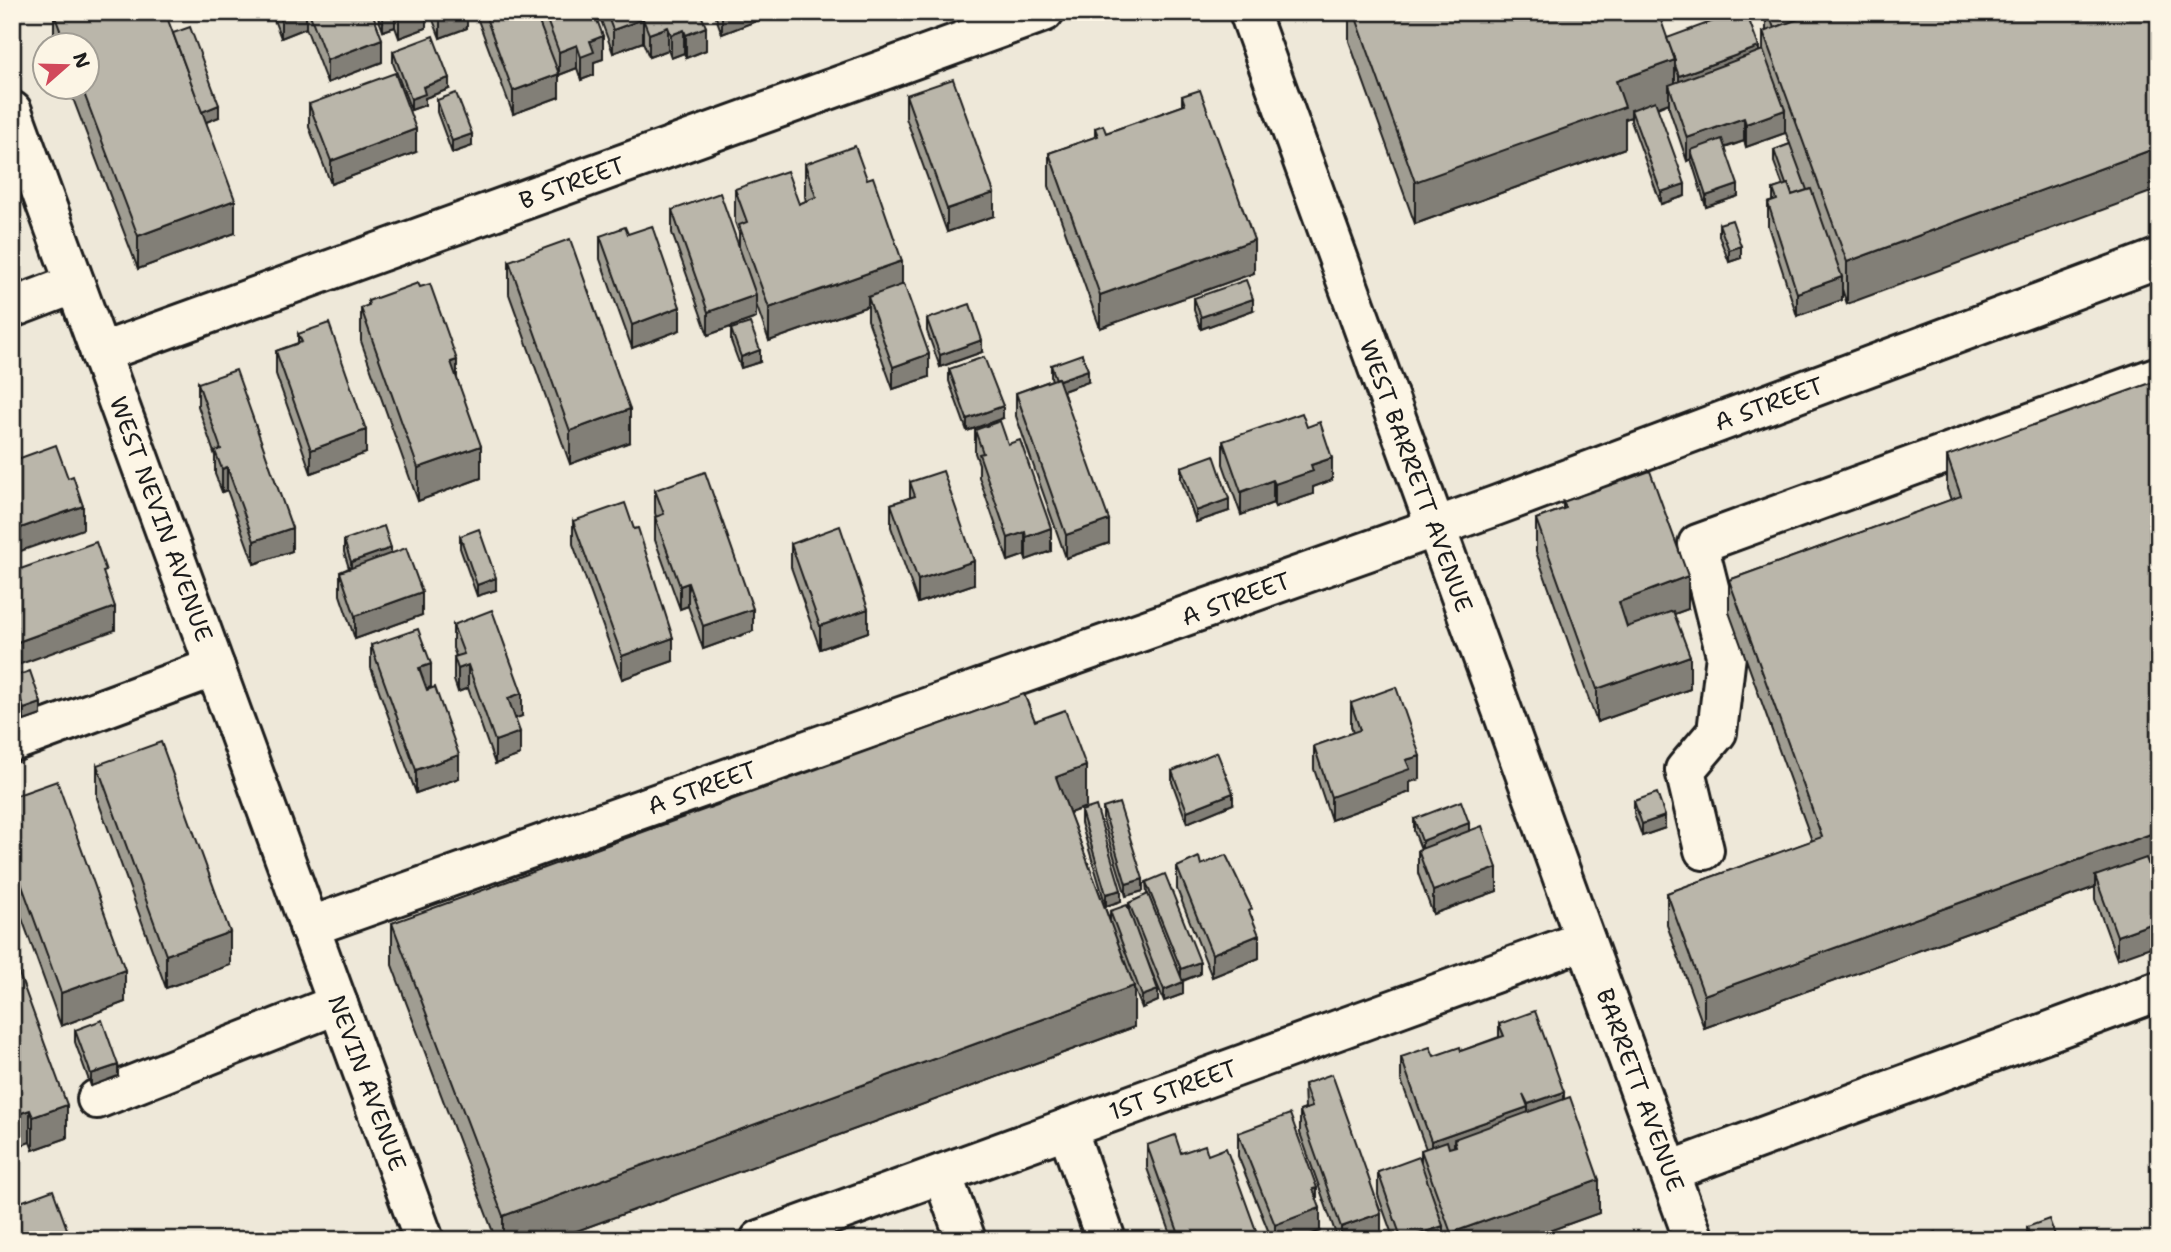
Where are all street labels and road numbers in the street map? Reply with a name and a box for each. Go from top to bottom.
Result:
street label: B STREET [515,149,629,217]
street label: WEST BARRETT AVENUE [1352,335,1480,617]
street label: A STREET [1710,369,1828,438]
street label: WEST NEVIN AVENUE [102,392,220,646]
street label: A STREET [1177,564,1295,633]
street label: A STREET [643,753,761,822]
street label: BARRETT AVENUE [1588,984,1692,1196]
street label: NEVIN AVENUE [320,991,414,1175]
street label: 1ST STREET [1105,1052,1242,1128]

